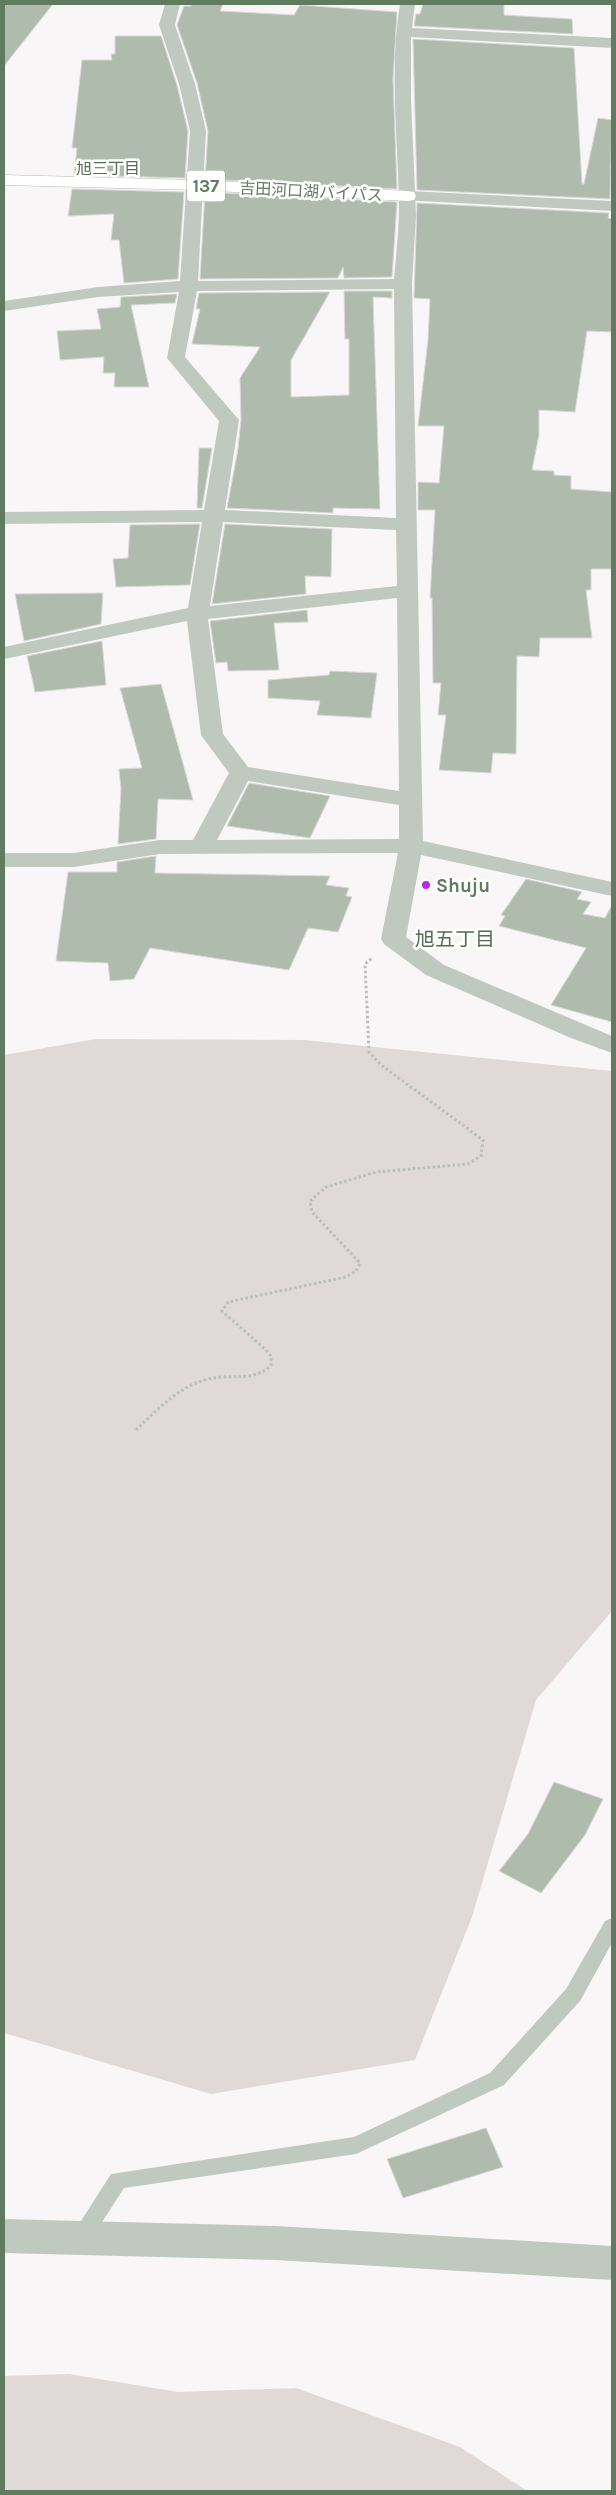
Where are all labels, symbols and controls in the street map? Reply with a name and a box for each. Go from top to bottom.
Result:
district label: 旭三丁目 [76,159,140,178]
road number: 137 [187,170,225,202]
street label: 吉田河口湖バイパス [239,178,383,205]
place label: Shuju [436,875,490,897]
marker: Shuju [420,879,432,891]
district label: 旭五丁目 [415,928,495,951]

